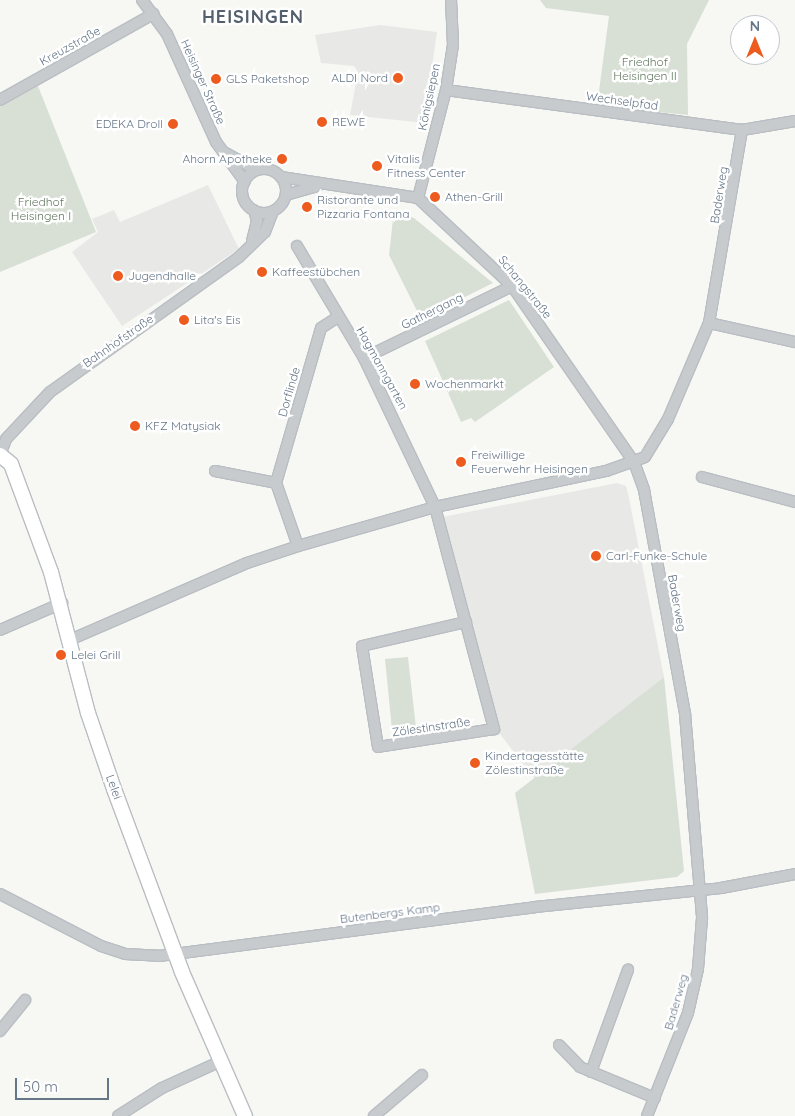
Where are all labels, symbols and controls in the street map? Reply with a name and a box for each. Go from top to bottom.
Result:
district label: HEISINGEN [201,6,305,28]
north arrow [730,15,780,65]
text: N [750,17,760,35]
street label: Kreuzstraße [37,23,103,69]
street label: Heisinger Straße [178,37,228,127]
park label: Friedhof Heisingen II [613,55,677,83]
street label: Königsiepen [415,62,443,132]
place label: ALDI Nord [331,71,388,85]
place label: GLS Paketshop [226,72,309,86]
marker: ALDI Nord [392,72,404,84]
marker: GLS Paketshop [210,73,222,85]
street label: Wechselpfad [585,89,659,113]
place label: REWE [332,115,365,129]
marker: REWE [316,116,328,128]
place label: EDEKA Droll [96,117,163,131]
marker: EDEKA Droll [167,118,179,130]
place label: Ahorn Apotheke [182,152,272,166]
place label: Vitalis Fitness Center [387,152,466,180]
marker: Ahorn Apotheke [276,153,288,165]
marker: Vitalis Fitness Center [371,160,383,172]
street label: Baderweg [707,165,731,225]
place label: Athen-Grill [445,190,503,204]
marker: Athen-Grill [429,191,441,203]
place label: Ristorante und Pizzaria Fontana [317,193,410,221]
park label: Friedhof Heisingen I [11,195,71,223]
marker: Ristorante und Pizzaria Fontana [301,201,313,213]
street label: Schangstraße [495,253,555,321]
place label: Kaffeestübchen [272,265,360,279]
marker: Kaffeestübchen [256,266,268,278]
place label: Jugendhalle [128,269,196,283]
marker: Jugendhalle [112,270,124,282]
street label: Gathergang [399,290,465,332]
street label: Bahnhofstraße [80,311,156,371]
place label: Lita's Eis [194,313,241,327]
marker: Lita's Eis [178,314,190,326]
street label: Hagmanngarten [353,324,411,412]
street label: Dorflinde [275,365,303,419]
place label: Wochenmarkt [425,377,504,391]
marker: Wochenmarkt [409,378,421,390]
place label: KFZ Matysiak [145,419,221,433]
marker: KFZ Matysiak [129,420,141,432]
place label: Freiwillige Feuerwehr Heisingen [471,448,588,476]
marker: Freiwillige Feuerwehr Heisingen [455,456,467,468]
place label: Carl-Funke-Schule [606,549,707,563]
marker: Carl-Funke-Schule [590,550,602,562]
street label: Baderweg [665,573,689,633]
place label: Lelei Grill [71,648,120,662]
marker: Lelei Grill [55,649,67,661]
street label: Zölestinstraße [391,714,471,740]
place label: Kindertagesstätte Zölestinstraße [485,749,584,777]
marker: Kindertagesstätte Zölestinstraße [469,757,481,769]
street label: Lelei [103,773,125,801]
street label: Butenbergs Kamp [339,900,441,926]
street label: Baderweg [661,972,691,1032]
scale bar [18,1068,111,1100]
text: 50 m [23,1077,58,1096]

